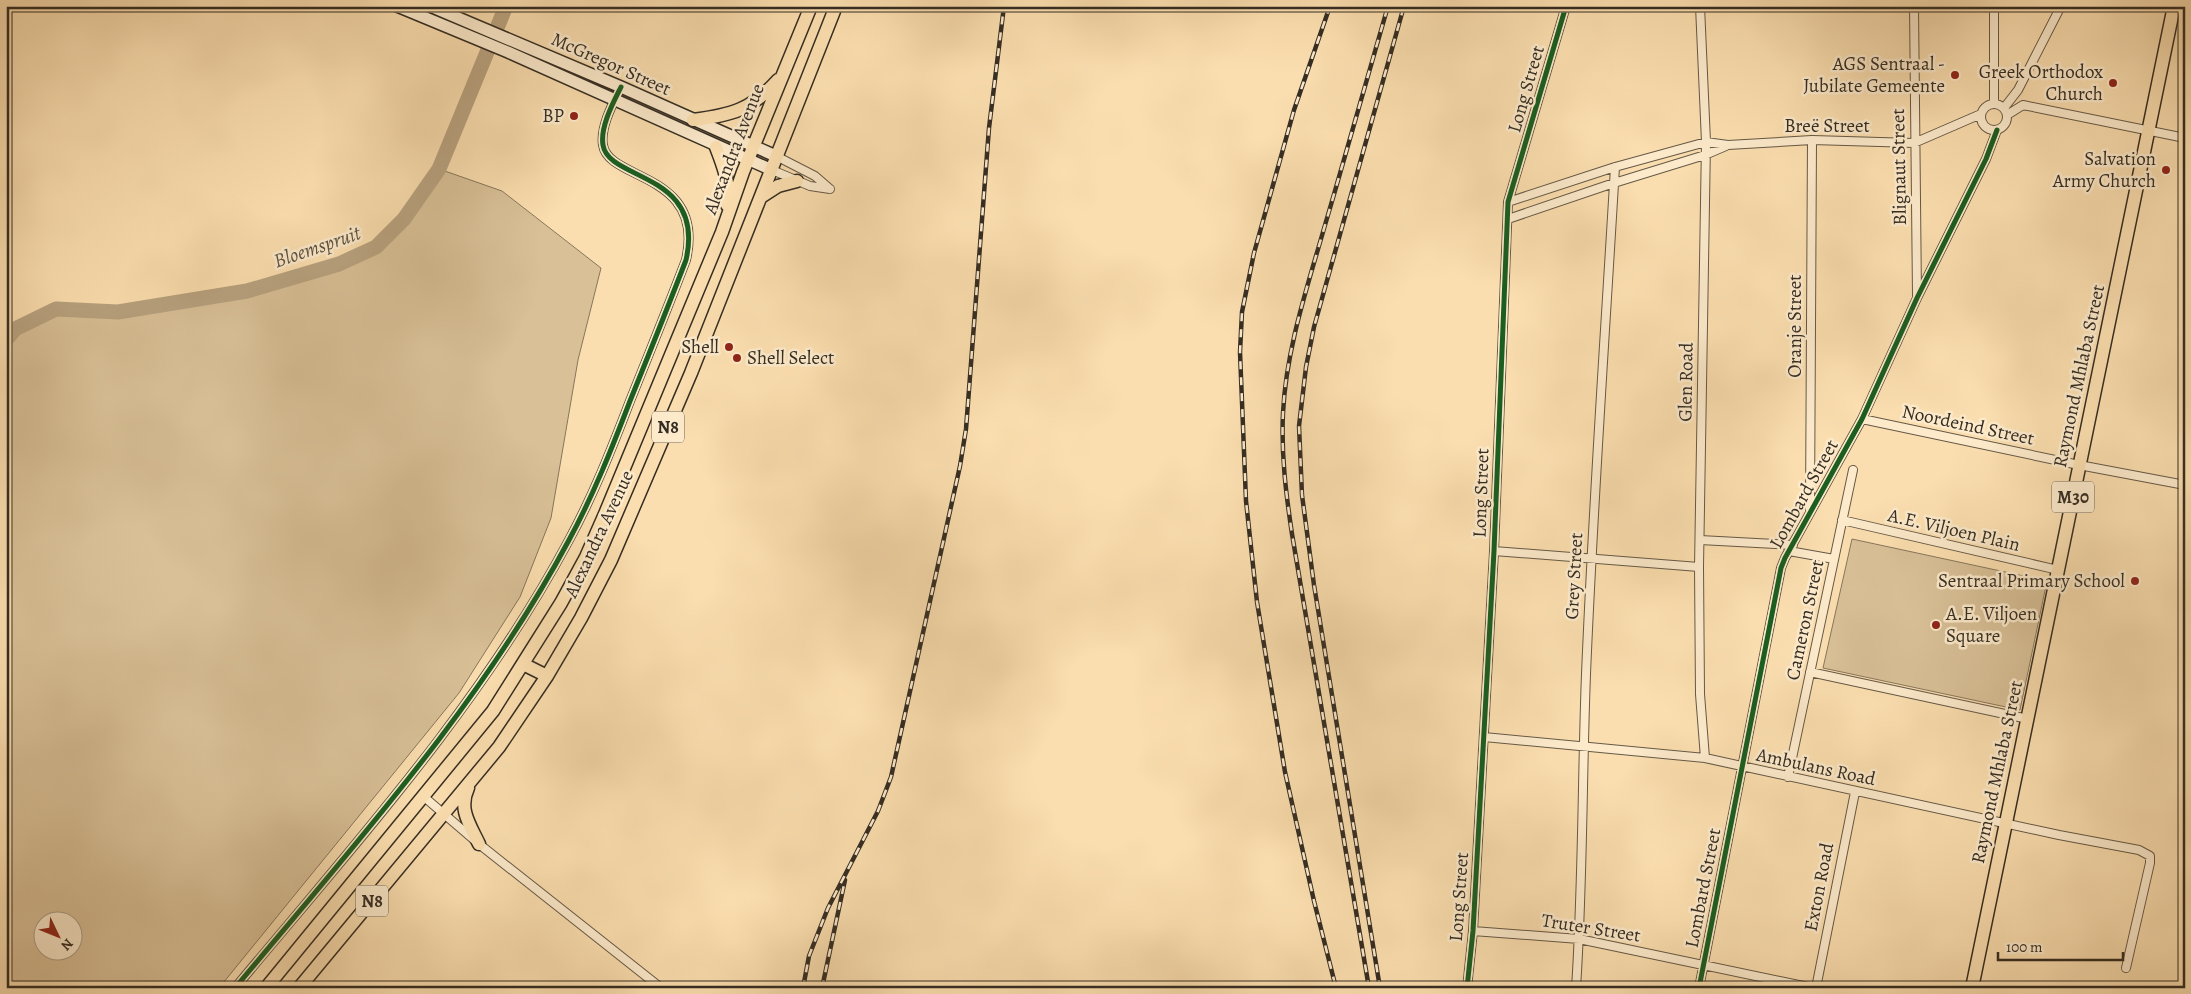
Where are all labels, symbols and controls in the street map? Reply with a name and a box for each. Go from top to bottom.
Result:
street label: McGregor Street [547,26,675,102]
street label: Long Street [1501,42,1551,136]
place label: AGS Sentraal - Jubilate Gemeente [1803,51,1945,99]
place label: Greek Orthodox Church [1979,59,2103,107]
marker: AGS Sentraal - Jubilate Gemeente [1949,69,1961,81]
marker: Greek Orthodox Church [2107,77,2119,89]
street label: Alexandra Avenue [697,80,771,219]
place label: BP [542,103,565,129]
street label: Blignaut Street [1885,108,1913,226]
marker: BP [568,110,580,122]
street label: Breë Street [1784,113,1870,139]
place label: Salvation Army Church [2052,146,2156,194]
marker: Salvation Army Church [2160,164,2172,176]
water label: Bloemspruit [270,219,365,274]
street label: Oranje Street [1782,274,1808,378]
street label: Raymond Mhlaba Street [2047,282,2111,470]
place label: Shell [681,334,719,360]
marker: Shell [723,341,735,353]
street label: Glen Road [1672,341,1700,422]
place label: Shell Select [747,345,834,371]
marker: Shell Select [731,352,743,364]
street label: Noordeind Street [1900,398,2036,452]
road number: N8 [652,412,684,442]
street label: Lombard Street [1763,435,1845,553]
street label: Long Street [1466,448,1496,538]
street label: Alexandra Avenue [558,466,640,603]
road number: M30 [2052,482,2094,512]
street label: A.E. Viljoen Plain [1884,502,2023,558]
street label: Grey Street [1559,532,1589,620]
street label: Cameron Street [1780,557,1830,683]
place label: Sentraal Primary School [1938,568,2125,594]
marker: Sentraal Primary School [2129,575,2141,587]
place label: A.E. Viljoen Square [1945,601,2037,649]
marker: A.E. Viljoen Square [1930,619,1942,631]
street label: Raymond Mhlaba Street [1965,678,2029,866]
street label: Ambulans Road [1753,741,1879,792]
street label: Lombard Street [1679,826,1727,950]
street label: Exton Road [1798,840,1840,934]
street label: Long Street [1443,851,1475,943]
road number: N8 [356,886,388,916]
street label: Truter Street [1540,907,1642,949]
north arrow [32,912,82,962]
scale bar [1998,929,2124,961]
text: N [57,934,78,955]
text: 100 m [2006,937,2043,957]

